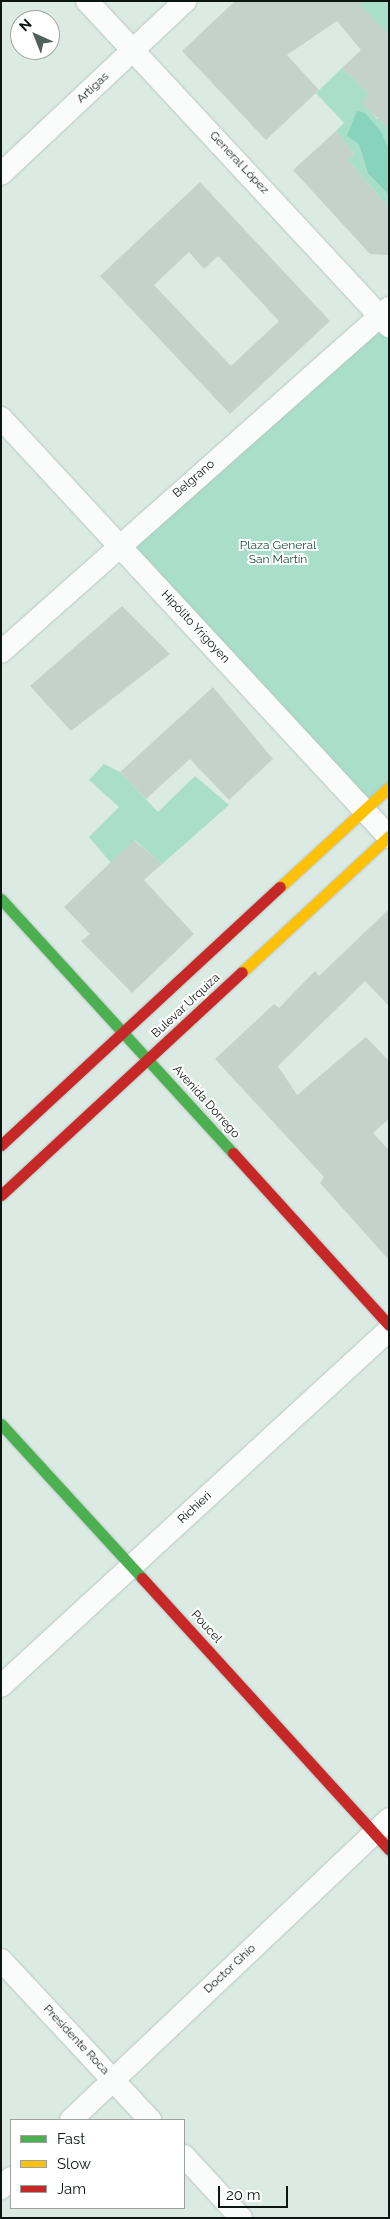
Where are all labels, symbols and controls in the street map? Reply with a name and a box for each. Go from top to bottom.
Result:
north arrow [10,10,60,60]
text: N [16,15,35,34]
street label: Artigas [74,70,112,106]
street label: General López [206,128,272,198]
street label: Belgrano [170,457,218,501]
park label: Plaza General San Martín [240,539,316,567]
street label: Hipólito Yrigoyen [158,588,232,666]
street label: Bulevar Urquiza [149,971,223,1041]
street label: Avenida Dorrego [169,1063,243,1141]
street label: Richieri [175,1489,215,1527]
street label: Poucel [188,1608,224,1646]
street label: Doctor Ghío [201,1941,259,1997]
street label: Presidente Roca [40,2002,112,2078]
legend [10,2119,185,2209]
text: Fast [57,2130,85,2148]
text: Slow [57,2155,91,2173]
scale bar [220,2176,290,2208]
text: Jam [57,2180,86,2198]
text: 20 m [226,2186,261,2204]

